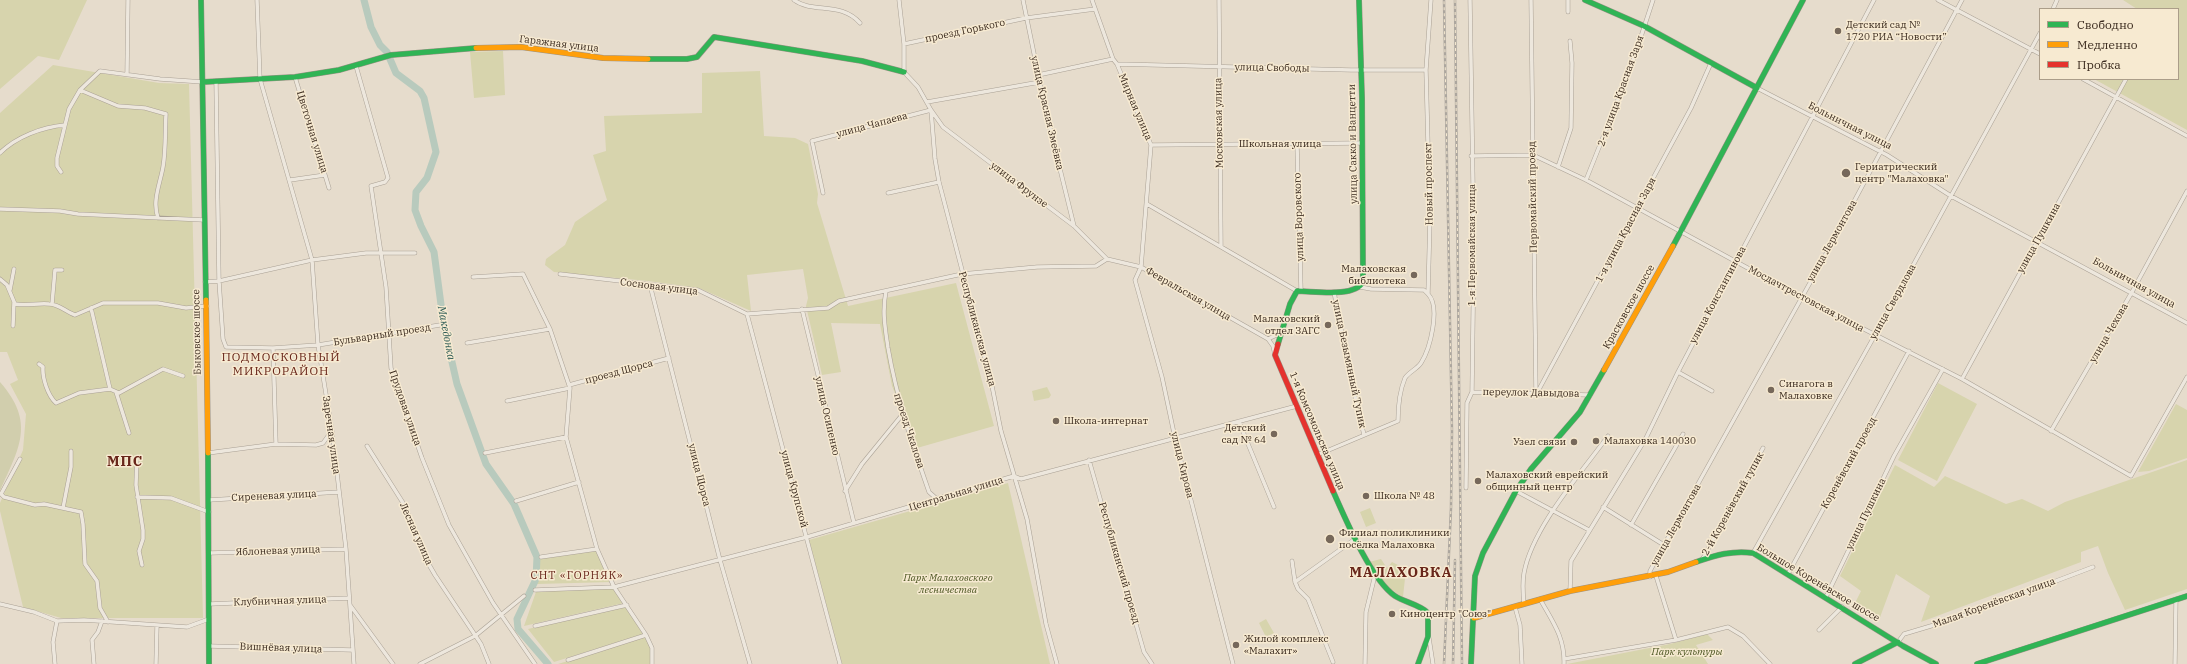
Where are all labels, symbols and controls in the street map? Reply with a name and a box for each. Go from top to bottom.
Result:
legend [2039,8,2179,80]
street label: проезд Горького [924,17,1006,45]
text: Свободно [2077,17,2134,32]
place label: Детский сад № 1720 РИА “Новости” [1846,19,1947,42]
marker: Детский сад № 1720 РИА “Новости” [1833,26,1843,36]
street label: Гаражная улица [519,33,599,55]
street label: 2-я улица Красная Заря [1595,34,1647,148]
text: Медленно [2077,37,2138,52]
street label: улица Красная Змеёвка [1028,55,1066,171]
text: Пробка [2077,57,2121,72]
street label: улица Свободы [1234,61,1310,75]
street label: Мирная улица [1116,72,1154,142]
street label: Московская улица [1212,78,1226,168]
street label: улица Сакко и Ванцетти [1346,84,1360,204]
street label: Цветочная улица [294,89,330,175]
street label: Больничная улица [1806,100,1894,152]
street label: улица Чапаева [835,110,909,140]
street label: Школьная улица [1239,138,1321,150]
street label: Первомайский проезд [1526,141,1540,253]
street label: Новый проспект [1422,142,1436,226]
street label: улица Фрунзе [988,160,1050,210]
place label: Гериатрический центр "Малаховка" [1855,161,1949,184]
marker: Гериатрический центр "Малаховка" [1840,167,1852,179]
street label: улица Воровского [1291,172,1307,262]
street label: 1-я улица Красная Заря [1593,175,1659,285]
street label: 1-я Первомайская улица [1466,184,1478,306]
street label: улица Лермонтова [1804,198,1860,284]
street label: улица Пушкина [2015,201,2063,275]
street label: улица Константинова [1687,244,1749,346]
street label: Больничная улица [2091,255,2177,311]
street label: улица Свердлова [1867,262,1919,342]
place label: Малаховская библиотека [1341,263,1406,286]
street label: Красковское шоссе [1601,263,1657,351]
street label: Мосдачтрестовская улица [1746,263,1866,335]
street label: Февральская улица [1143,265,1233,323]
street label: Республиканская улица [956,270,998,388]
marker: Малаховская библиотека [1409,270,1419,280]
street label: Сосновая улица [619,276,699,298]
street label: Быковское шоссе [190,289,204,375]
street label: улица Безымянный Тупик [1330,299,1368,429]
street label: улица Чехова [2087,301,2131,365]
water label: Македонка [434,305,458,361]
place label: Малаховский отдел ЗАГС [1253,313,1320,336]
marker: Малаховский отдел ЗАГС [1323,320,1333,330]
street label: Бульварный проезд [333,321,431,349]
district label: ПОДМОСКОВНЫЙ МИКРОРАЙОН [221,351,341,379]
street label: проезд Щорса [584,357,654,387]
street label: Прудовая улица [386,369,424,447]
street label: 1-я Комсомольская улица [1287,370,1347,492]
street label: улица Осипенко [812,375,842,457]
place label: Синагога в Малаховке [1779,378,1833,402]
marker: Синагога в Малаховке [1766,385,1776,395]
street label: переулок Давыдова [1482,386,1580,400]
street label: проезд Чкалова [891,392,927,470]
street label: Заречная улица [320,395,342,475]
place label: Школа-интернат [1064,415,1148,427]
street label: Коренёвский проезд [1819,415,1879,511]
marker: Школа-интернат [1051,416,1061,426]
place label: Детский сад № 64 [1221,422,1266,446]
marker: Детский сад № 64 [1269,429,1279,439]
street label: улица Кирова [1168,430,1196,500]
place label: Малаховка 140030 [1604,435,1696,447]
place label: Узел связи [1513,436,1566,448]
marker: Малаховка 140030 [1591,436,1601,446]
marker: Узел связи [1569,437,1579,447]
street label: улица Щорса [685,442,713,508]
street label: улица Крупской [778,449,810,529]
street label: 2-й Коренёвский тупик [1700,450,1766,558]
district label: МПС [107,454,143,470]
place label: Малаховский еврейский общинный центр [1486,469,1608,492]
street label: Центральная улица [907,474,1005,514]
marker: Малаховский еврейский общинный центр [1473,476,1483,486]
street label: улица Пушкина [1843,476,1889,552]
street label: улица Лермонтова [1648,482,1704,568]
street label: Сиреневая улица [231,488,317,504]
place label: Школа № 48 [1374,490,1435,502]
marker: Школа № 48 [1361,491,1371,501]
street label: Лесная улица [397,501,435,567]
street label: Республиканский проезд [1096,501,1142,625]
place label: Филиал поликлиники посёлка Малаховка [1339,527,1449,550]
marker: Филиал поликлиники посёлка Малаховка [1324,533,1336,545]
street label: Большое Коренёвское шоссе [1754,542,1882,624]
street label: Яблоневая улица [236,544,320,558]
district label: МАЛАХОВКА [1350,565,1452,581]
district label: СНТ «ГОРНЯК» [531,569,623,583]
park label: Парк Малаховского лесничества [903,572,993,596]
street label: Малая Коренёвская улица [1931,575,2057,631]
street label: Клубничная улица [233,593,327,609]
place label: Киноцентр "Союз" [1400,608,1491,620]
marker: Киноцентр "Союз" [1387,609,1397,619]
place label: Жилой комплекс «Малахит» [1244,633,1329,656]
marker: Жилой комплекс «Малахит» [1231,640,1241,650]
street label: Вишнёвая улица [239,641,323,655]
park label: Парк культуры [1652,646,1722,658]

